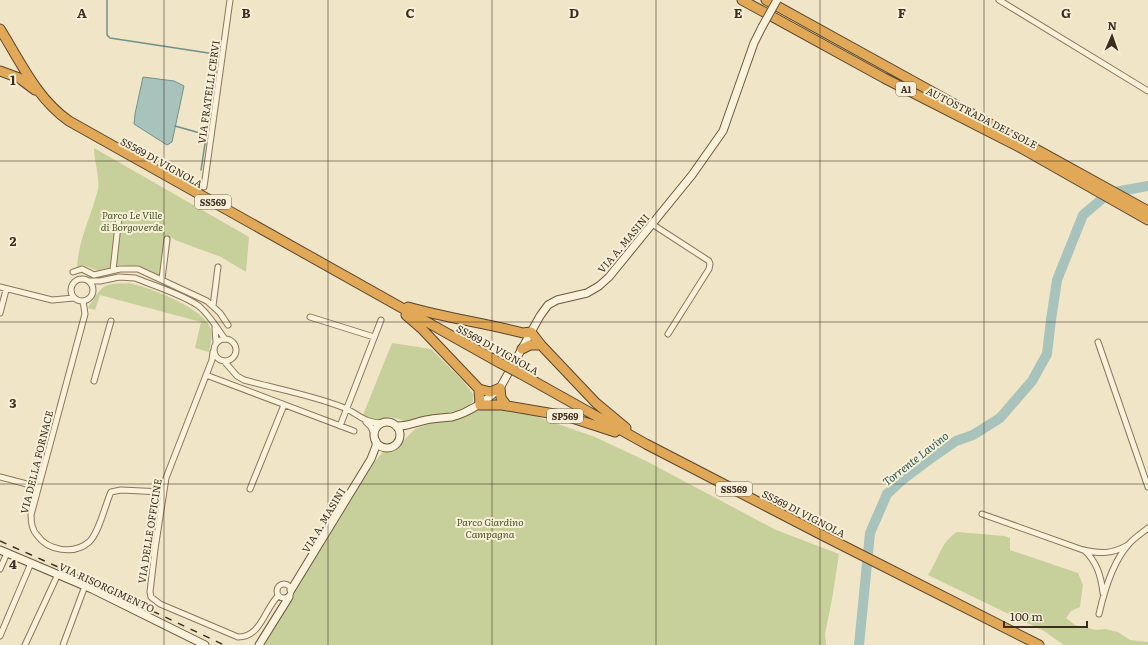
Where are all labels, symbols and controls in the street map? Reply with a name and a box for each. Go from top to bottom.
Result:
text: A [77,3,87,22]
text: B [242,3,251,22]
text: C [405,3,415,22]
text: D [569,3,579,22]
text: E [734,3,743,22]
text: F [898,3,906,22]
text: G [1061,3,1071,22]
north arrow [1092,16,1132,56]
text: N [1107,17,1117,33]
street label: VIA FRATELLI CERVI [193,39,223,145]
text: 1 [10,70,16,89]
road number: A1 [896,82,916,96]
street label: AUTOSTRADA DEL SOLE [924,82,1040,152]
street label: SS569 DI VIGNOLA [118,133,206,191]
road number: SS569 [195,195,231,209]
park label: Parco Le Ville di Borgoverde [101,207,163,234]
street label: VIA A. MASINI [594,210,652,276]
text: 2 [10,231,17,250]
street label: SS569 DI VIGNOLA [454,320,542,378]
text: 3 [9,393,17,412]
street label: VIA DELLA FORNACE [16,409,56,515]
road number: SP569 [547,409,583,423]
water label: Torrente Lavino [879,427,951,489]
street label: VIA DELLE OFFICINE [133,478,165,584]
road number: SS569 [716,482,752,496]
street label: VIA A. MASINI [298,485,348,555]
street label: SS569 DI VIGNOLA [760,485,849,541]
park label: Parco Giardino Campagna [456,514,524,541]
text: 4 [9,554,17,573]
street label: VIA RISORGIMENTO [57,558,158,616]
scale bar [1004,603,1087,629]
text: 100 m [1010,607,1043,625]

